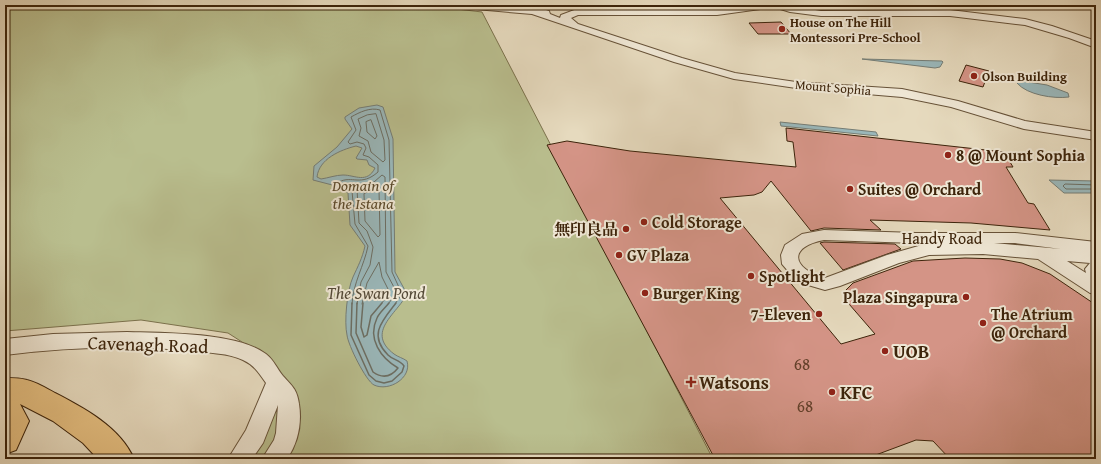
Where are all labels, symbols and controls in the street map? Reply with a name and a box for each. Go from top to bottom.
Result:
place label: House on The Hill Montessori Pre-School [790,13,921,47]
marker: House on The Hill Montessori Pre-School [777,24,787,34]
place label: Olson Building [982,67,1067,86]
marker: Olson Building [969,71,979,81]
street label: Mount Sophia [794,75,873,100]
place label: 8 @ Mount Sophia [956,143,1086,167]
marker: 8 @ Mount Sophia [943,150,953,160]
park label: Domain of the Istana [331,173,397,215]
place label: Suites @ Orchard [858,177,982,201]
marker: Suites @ Orchard [845,184,855,194]
place label: Cold Storage [652,210,742,234]
place label: 無印良品 [554,217,618,241]
marker: Cold Storage [639,217,649,227]
marker: 無印良品 [621,224,631,234]
street label: Handy Road [902,226,983,250]
place label: GV Plaza [627,243,690,267]
marker: GV Plaza [614,250,624,260]
place label: Spotlight [759,264,825,288]
marker: Spotlight [746,271,756,281]
water label: The Swan Pond [327,280,425,305]
place label: Burger King [653,281,740,305]
place label: Plaza Singapura [843,285,959,309]
marker: Burger King [640,288,650,298]
marker: Plaza Singapura [961,292,971,302]
place label: 7-Eleven [750,302,812,326]
place label: The Atrium @ Orchard [991,302,1073,344]
marker: 7-Eleven [814,309,824,319]
marker: The Atrium @ Orchard [978,318,988,328]
street label: Cavenagh Road [87,328,210,360]
place label: UOB [893,337,930,365]
marker: UOB [880,346,890,356]
house number: 68 [794,351,810,376]
place label: Watsons [699,368,769,396]
marker: Watsons [686,377,696,387]
place label: KFC [840,378,873,406]
marker: KFC [827,387,837,397]
house number: 68 [797,393,813,418]

